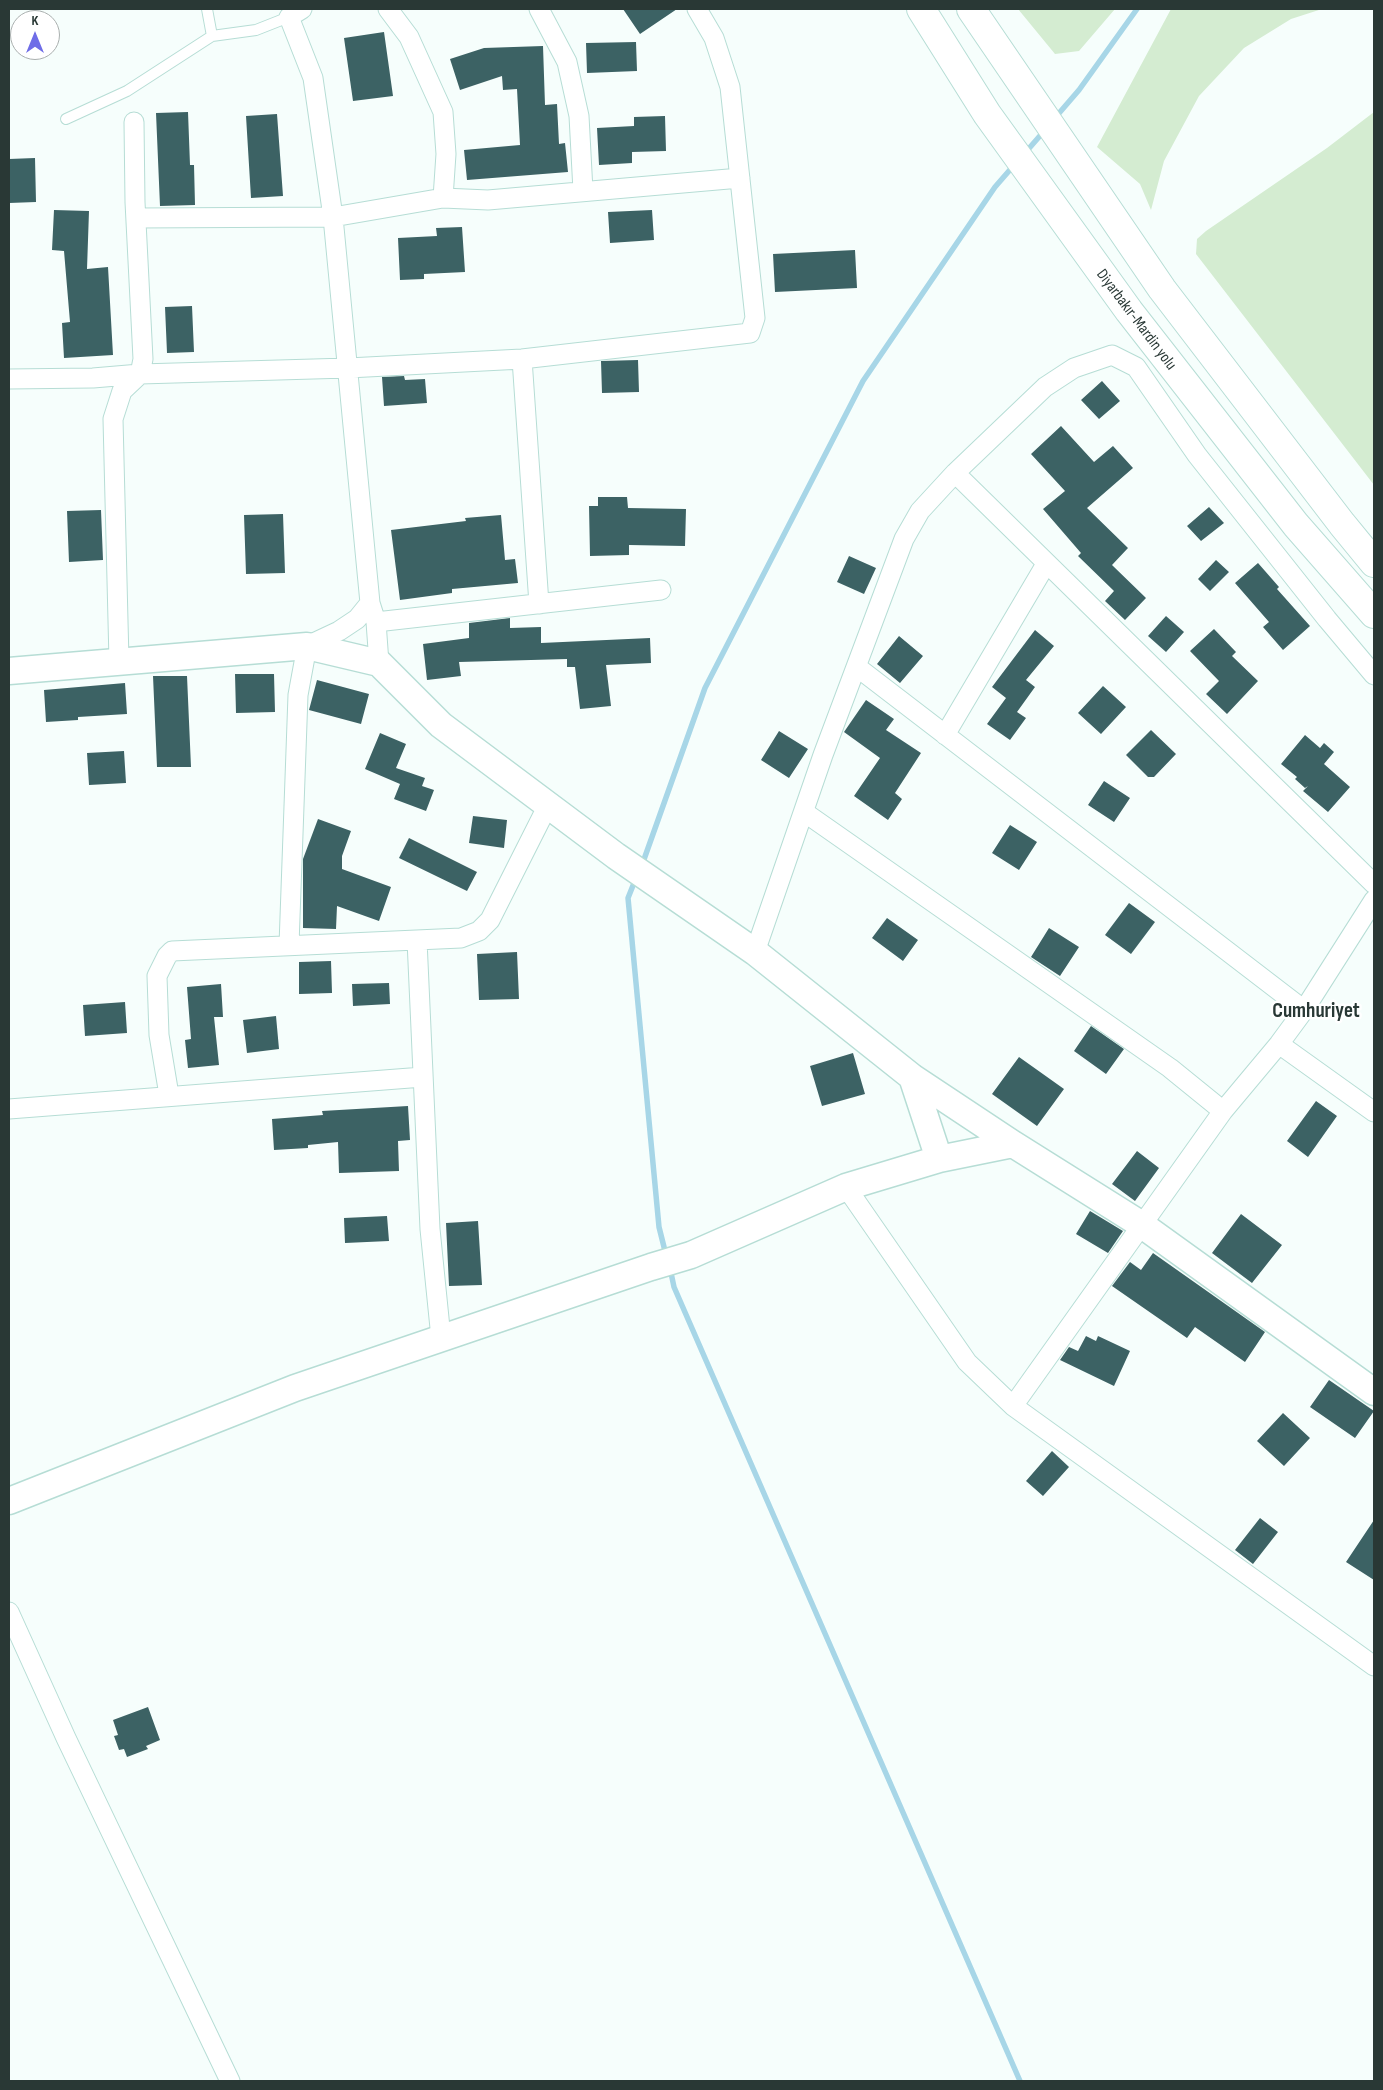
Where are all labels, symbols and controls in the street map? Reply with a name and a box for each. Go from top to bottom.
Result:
north arrow [10,10,60,60]
text: K [32,12,38,29]
street label: Diyarbakır-Mardin yolu [1092,266,1180,374]
district label: Cumhuriyet [1272,999,1360,1025]

